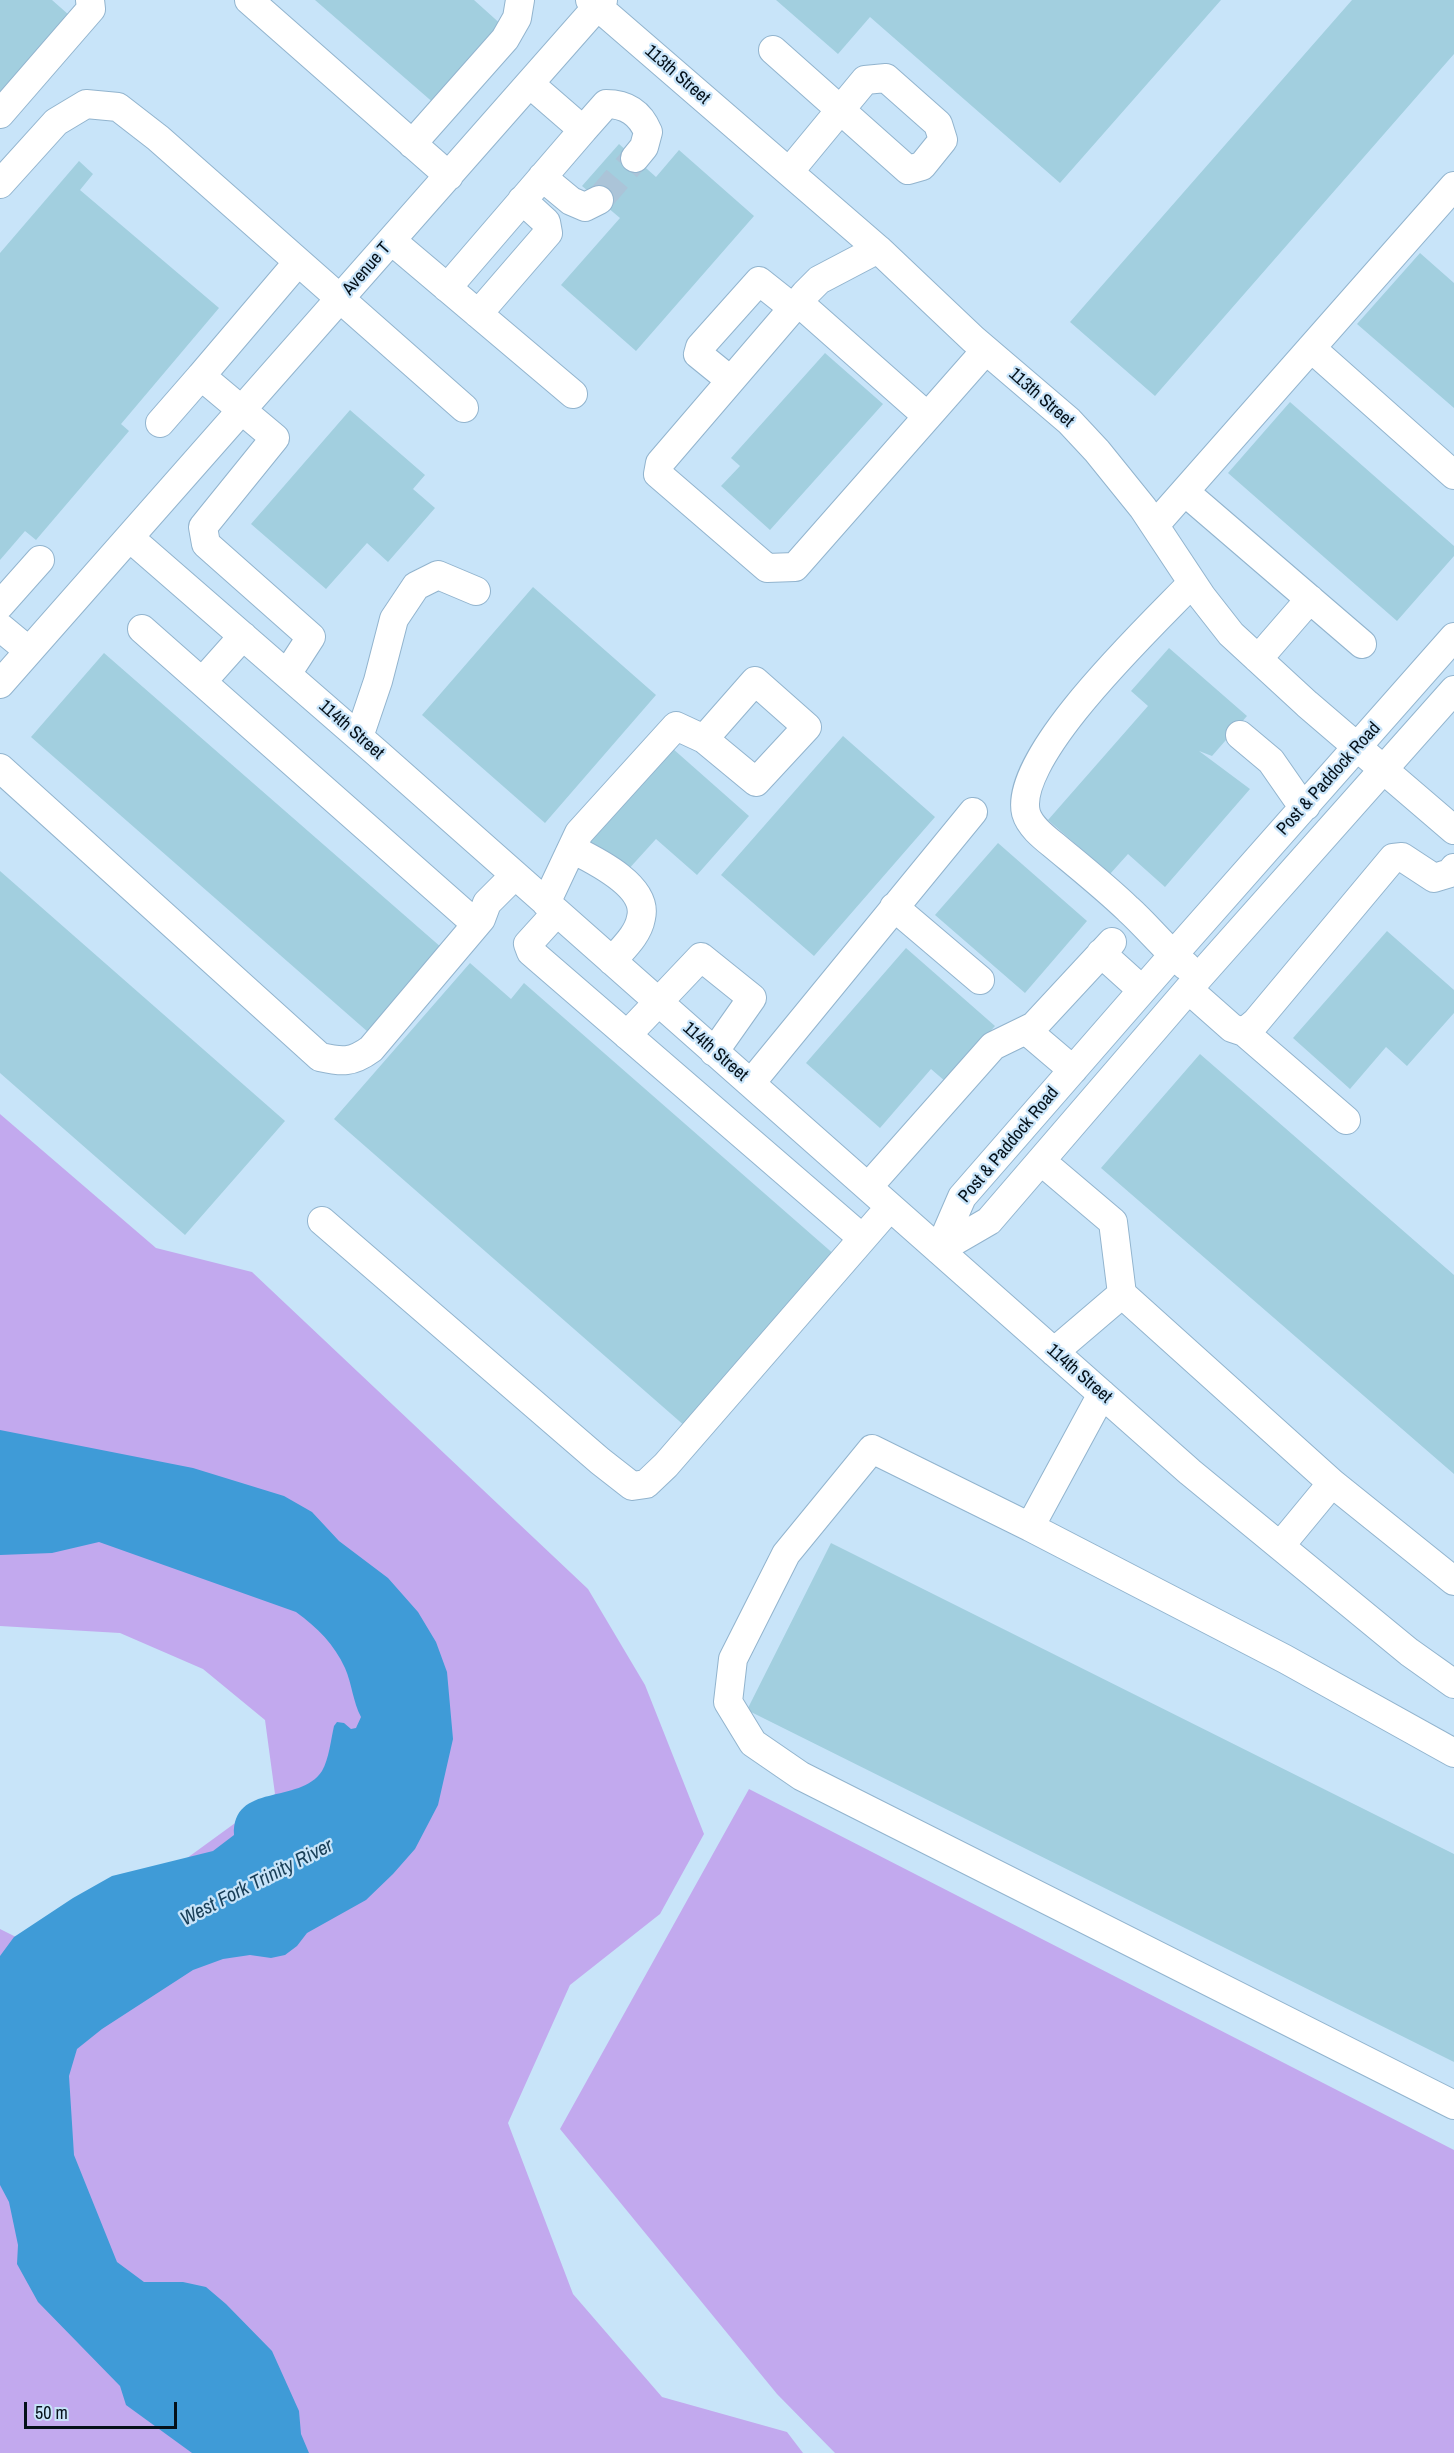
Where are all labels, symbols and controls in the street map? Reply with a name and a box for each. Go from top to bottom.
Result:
street label: 113th Street [640,41,714,109]
street label: Avenue T [338,238,396,300]
street label: 113th Street [1004,364,1078,432]
street label: 114th Street [314,696,388,764]
street label: Post & Paddock Road [1273,718,1385,840]
street label: 114th Street [678,1018,752,1086]
street label: Post & Paddock Road [954,1083,1064,1207]
street label: 114th Street [1042,1340,1116,1408]
water label: West Fork Trinity River [177,1834,337,1932]
scale bar [27,2390,180,2428]
text: 50 m [35,2400,68,2425]

